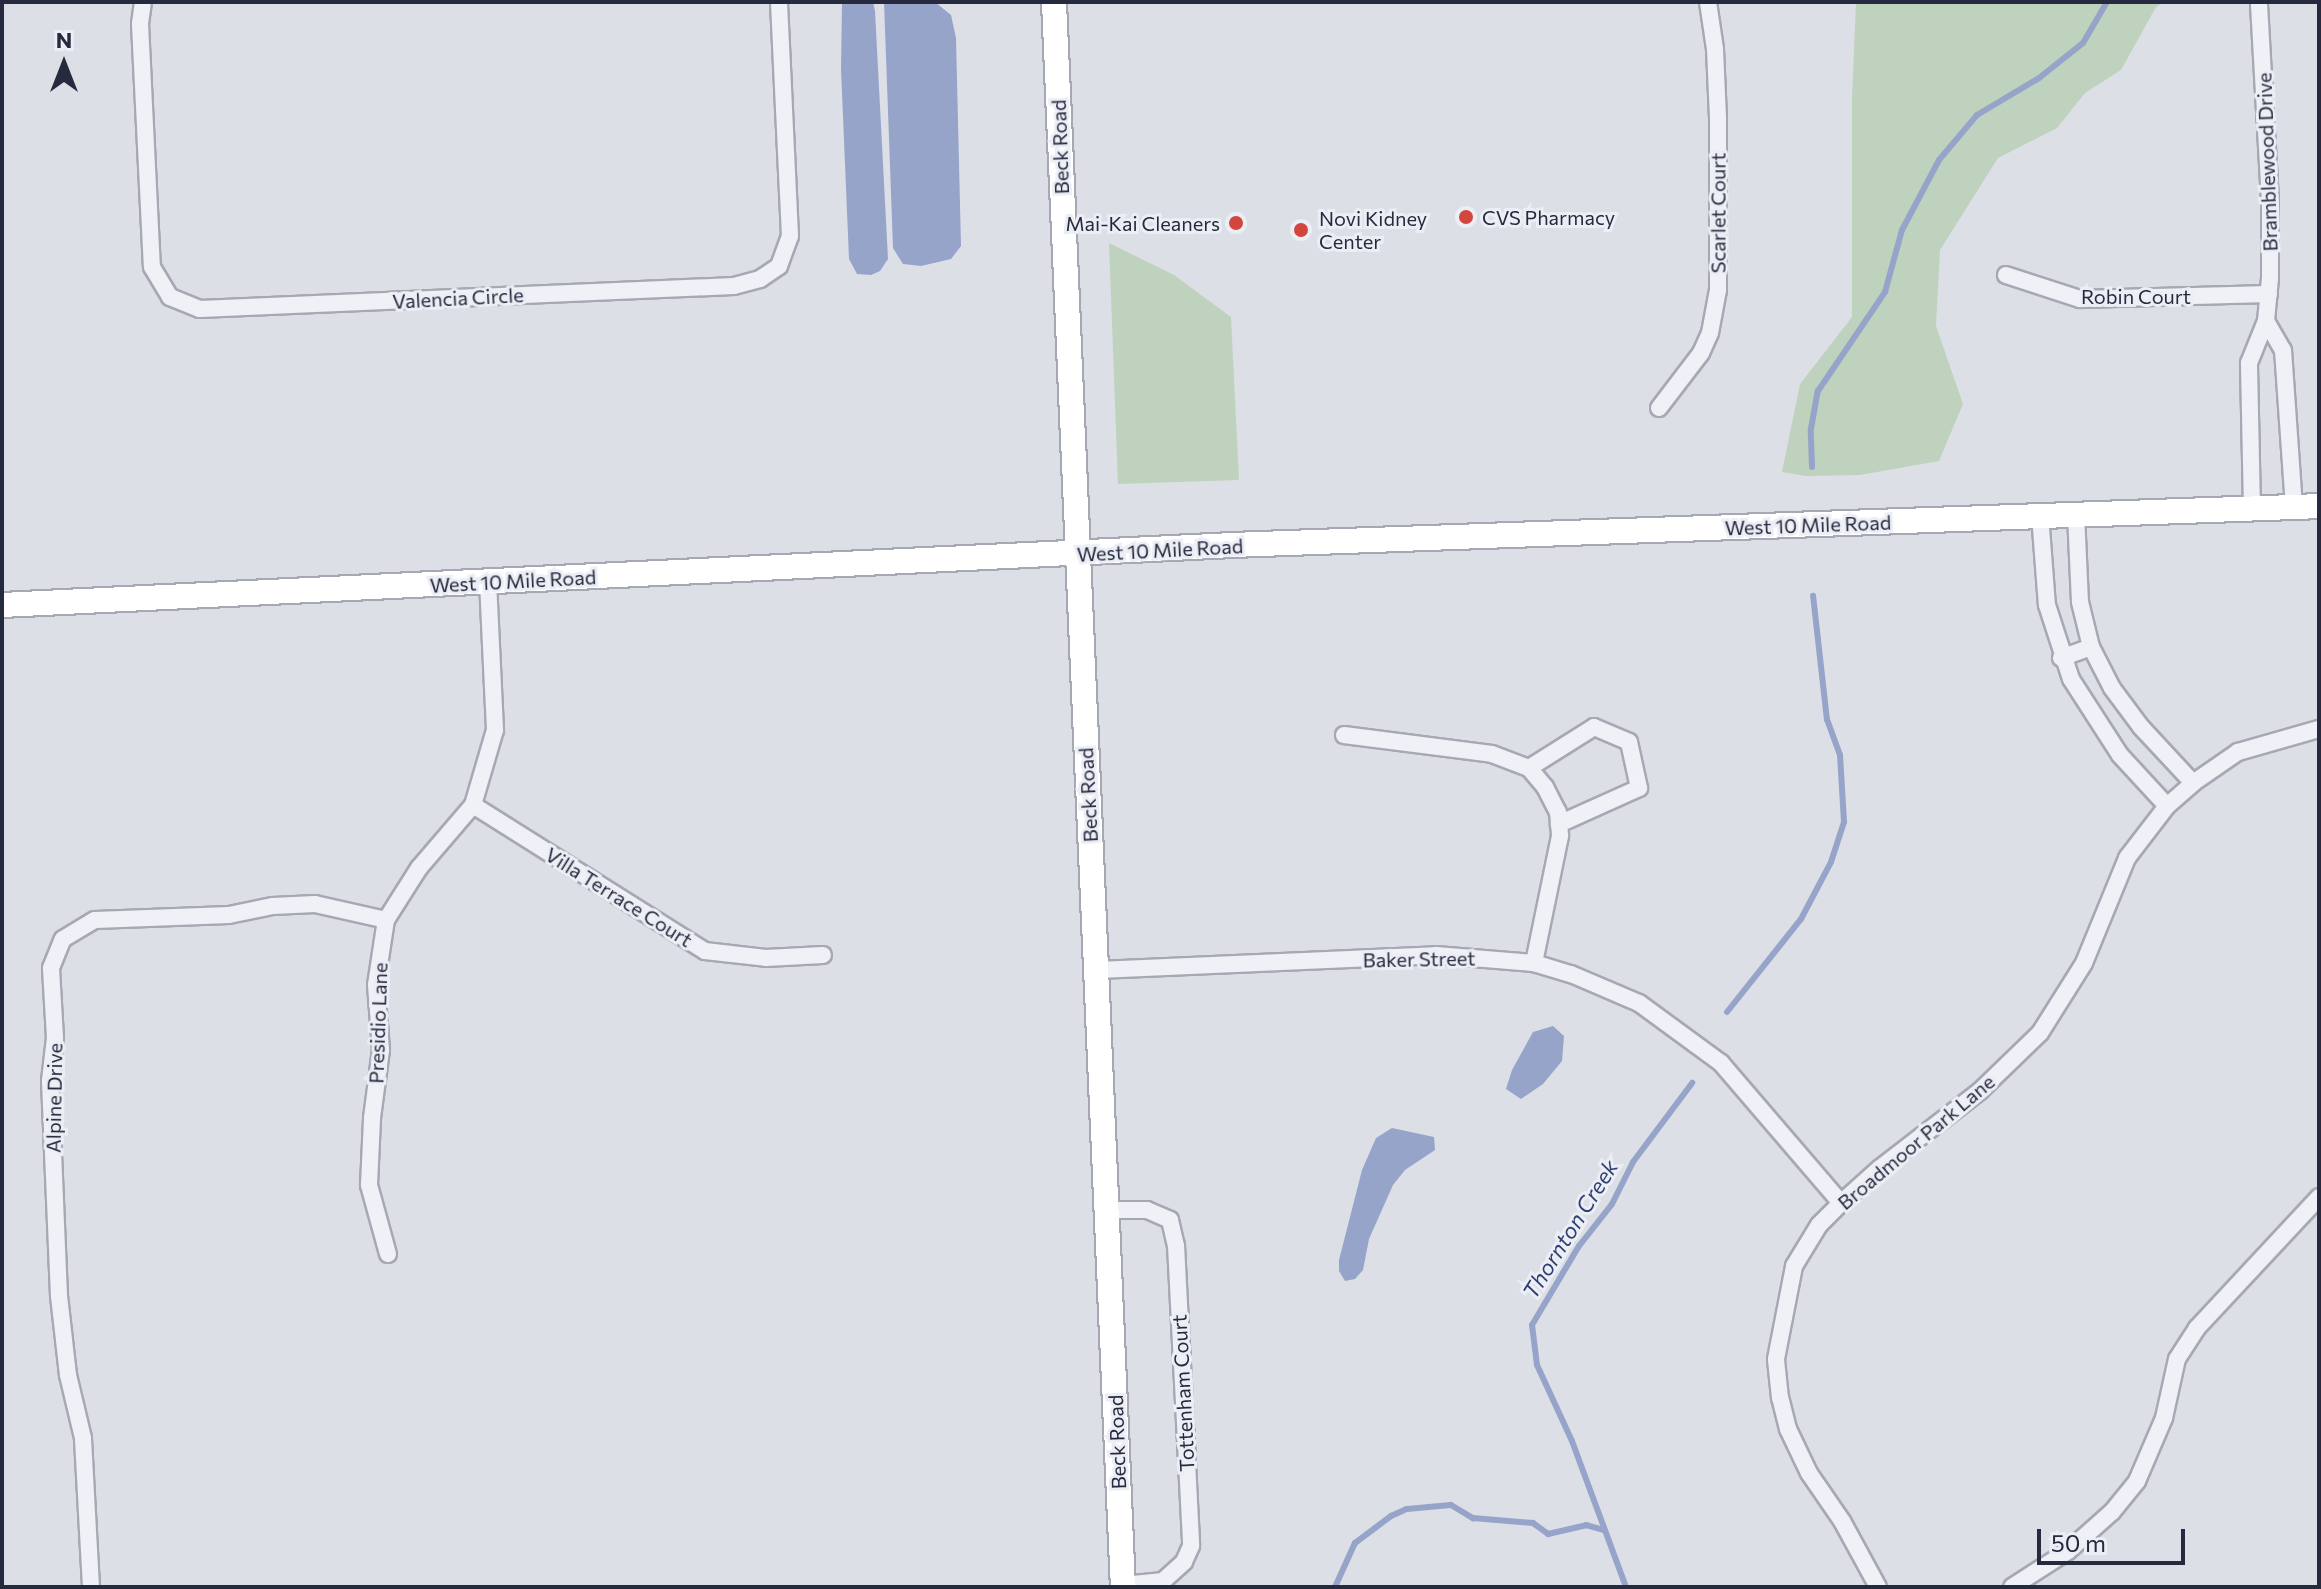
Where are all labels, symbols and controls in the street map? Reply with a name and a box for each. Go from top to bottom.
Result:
north arrow [24,24,104,104]
text: N [56,26,72,53]
street label: Bramblewood Drive [2252,72,2282,252]
street label: Beck Road [1046,99,1074,195]
street label: Scarlet Court [1706,153,1730,273]
place label: CVS Pharmacy [1482,205,1615,229]
place label: Novi Kidney Center [1319,206,1427,253]
marker: CVS Pharmacy [1457,208,1475,226]
place label: Mai-Kai Cleaners [1066,211,1220,235]
marker: Mai-Kai Cleaners [1227,214,1245,232]
marker: Novi Kidney Center [1290,219,1312,241]
street label: Valencia Circle [392,283,524,313]
street label: Robin Court [2081,284,2191,308]
street label: West 10 Mile Road [1724,510,1892,540]
street label: West 10 Mile Road [1076,534,1244,566]
street label: West 10 Mile Road [429,565,597,597]
street label: Beck Road [1074,747,1102,843]
street label: Villa Terrace Court [541,842,697,952]
street label: Baker Street [1362,946,1476,972]
street label: Presidio Lane [364,962,392,1084]
street label: Alpine Drive [41,1043,67,1153]
street label: Broadmoor Park Lane [1833,1069,1999,1215]
water label: Thornton Creek [1517,1155,1623,1303]
street label: Tottenham Court [1167,1314,1199,1472]
street label: Beck Road [1103,1394,1131,1490]
scale bar [2041,1513,2189,1563]
text: 50 m [2051,1528,2106,1557]

